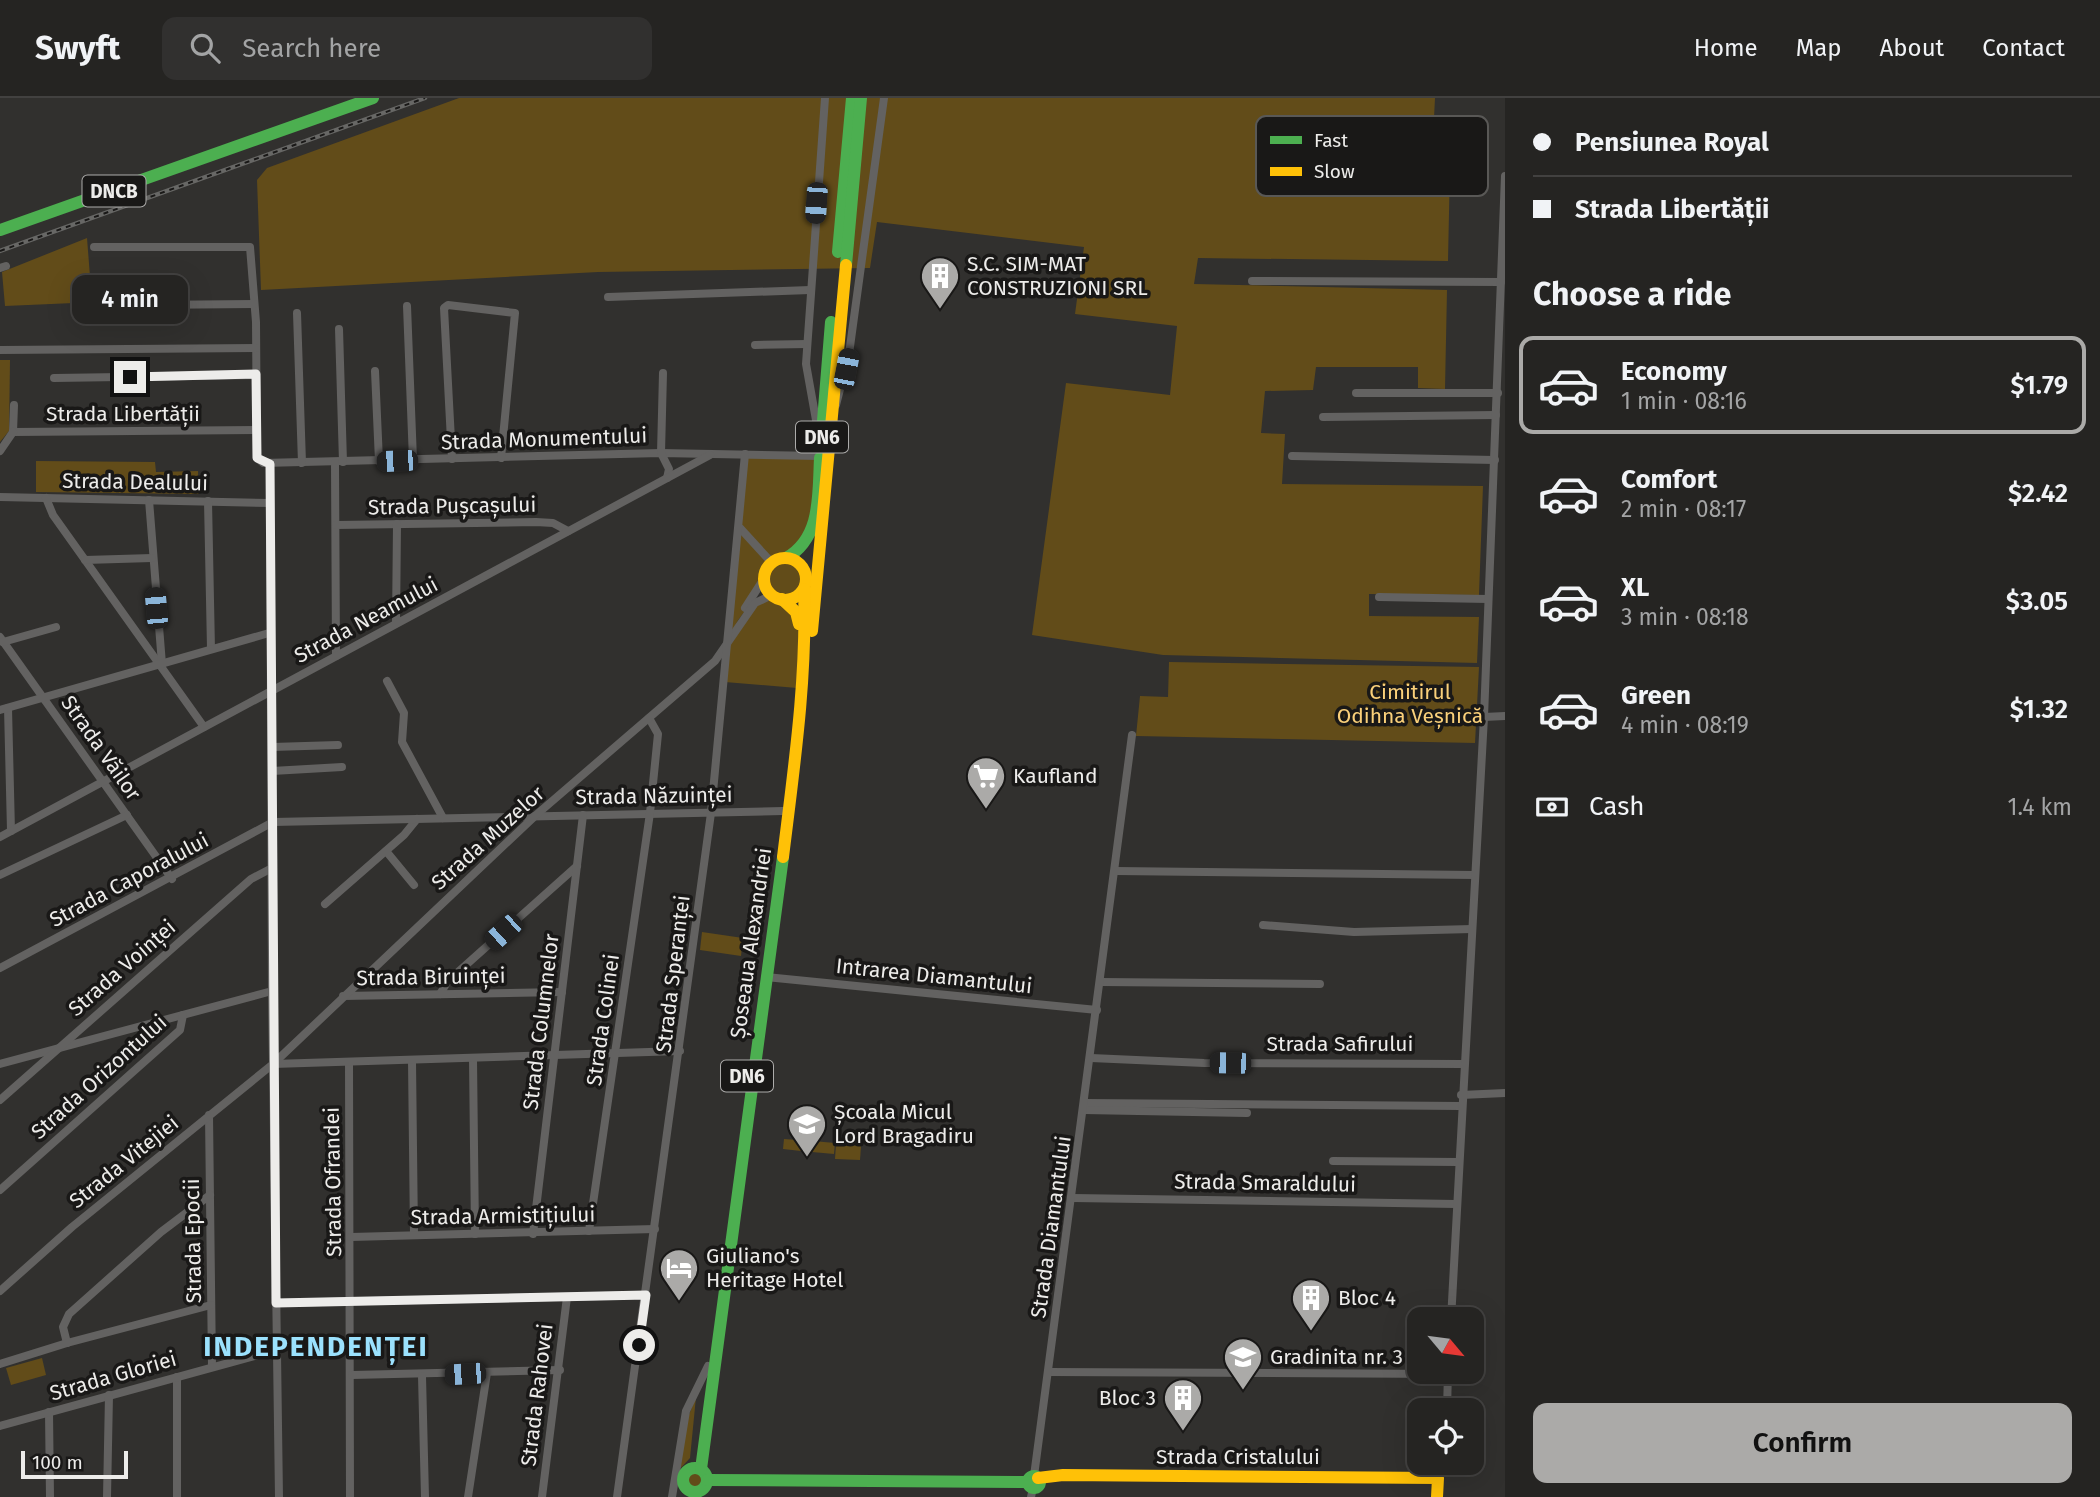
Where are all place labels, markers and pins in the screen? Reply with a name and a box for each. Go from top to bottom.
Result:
place label: S.C. SIM-MAT CONSTRUZIONI SRL [967,251,1148,301]
building icon: S.C. SIM-MAT CONSTRUZIONI SRL [919,255,961,310]
supermarket icon: Kaufland [965,755,1007,810]
place label: Kaufland [1013,763,1097,789]
place label: Școala Micul Lord Bragadiru [834,1099,974,1149]
school or university icon: Școala Micul Lord Bragadiru [786,1103,828,1158]
place label: Giuliano's Heritage Hotel [706,1243,843,1293]
hotel icon: Giuliano's Heritage Hotel [658,1247,700,1302]
building icon: Bloc 4 [1290,1277,1332,1332]
place label: Bloc 4 [1338,1285,1396,1311]
school or university icon: Gradinita nr. 3 [1222,1336,1264,1391]
place label: Gradinita nr. 3 [1270,1344,1403,1370]
building icon: Bloc 3 [1162,1377,1204,1432]
place label: Bloc 3 [1099,1385,1156,1411]

